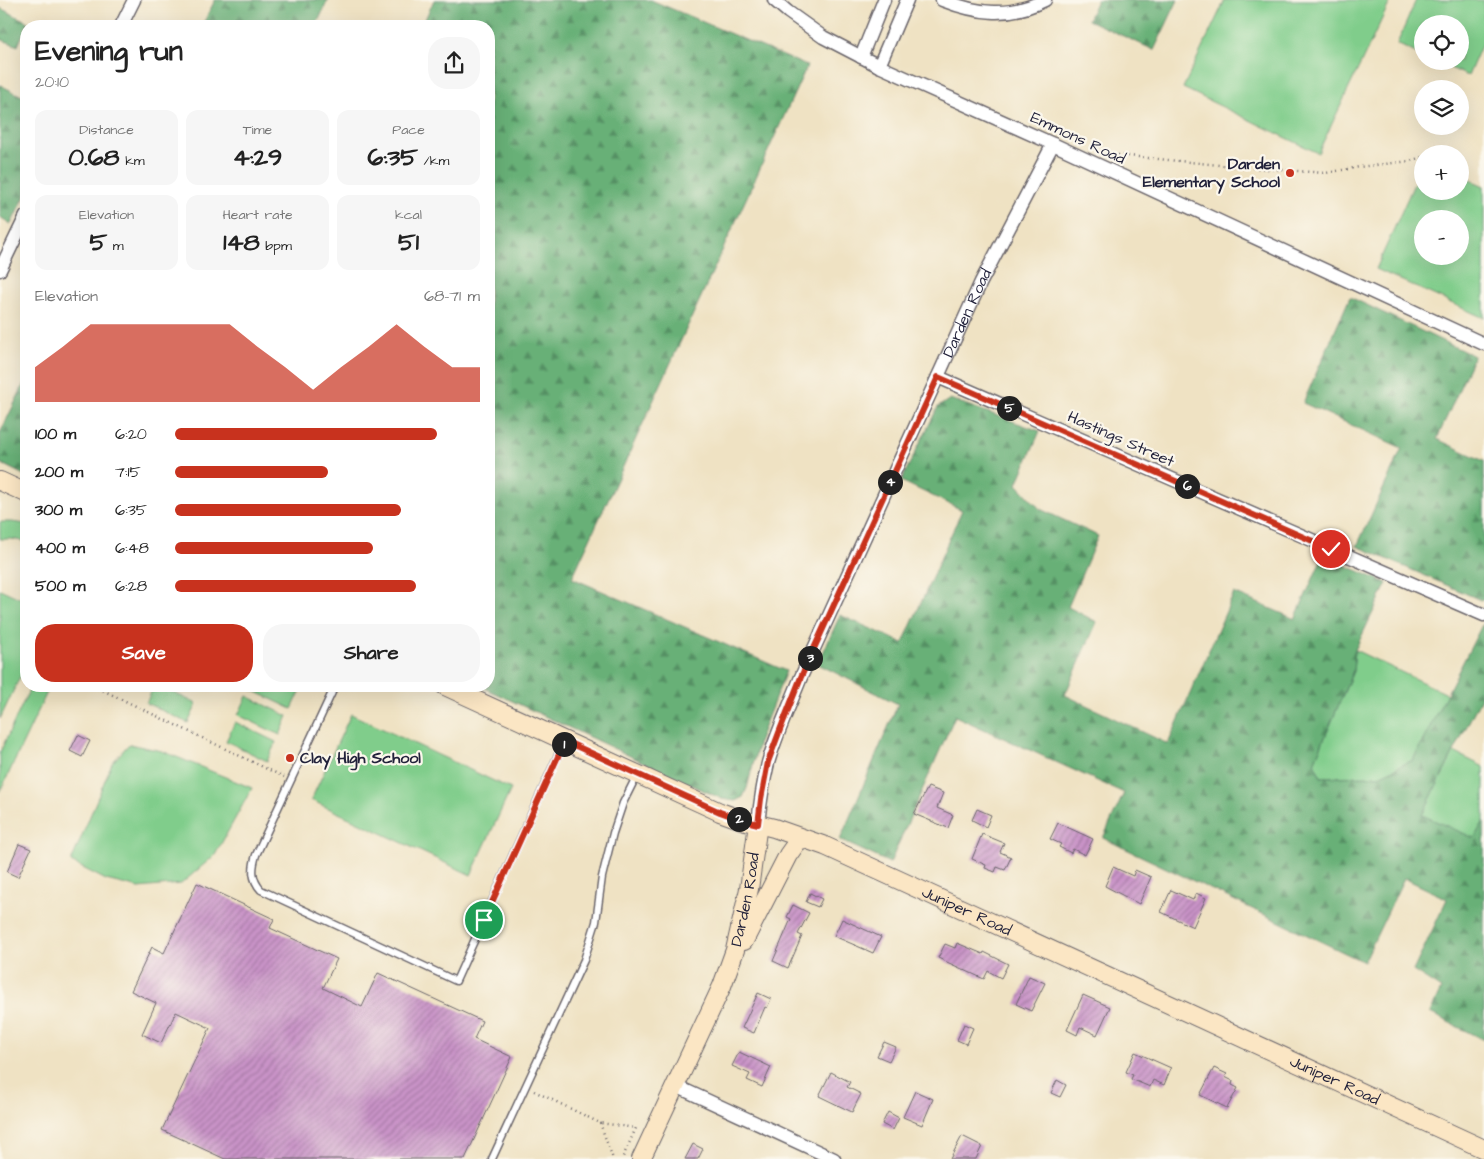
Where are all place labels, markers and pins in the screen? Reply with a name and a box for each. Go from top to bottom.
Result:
place label: Darden Elementary School [1143,153,1280,194]
marker: Darden Elementary School [1284,167,1296,179]
pin: 5 [996,396,1022,420]
pin: 4 [878,470,902,494]
pin: 6 [1174,474,1200,498]
pin [1310,528,1352,570]
pin: 3 [798,646,822,670]
pin: 1 [552,732,576,756]
place label: Clay High School [300,747,421,771]
marker: Clay High School [284,752,296,764]
pin: 2 [726,806,752,832]
pin [463,899,505,941]

